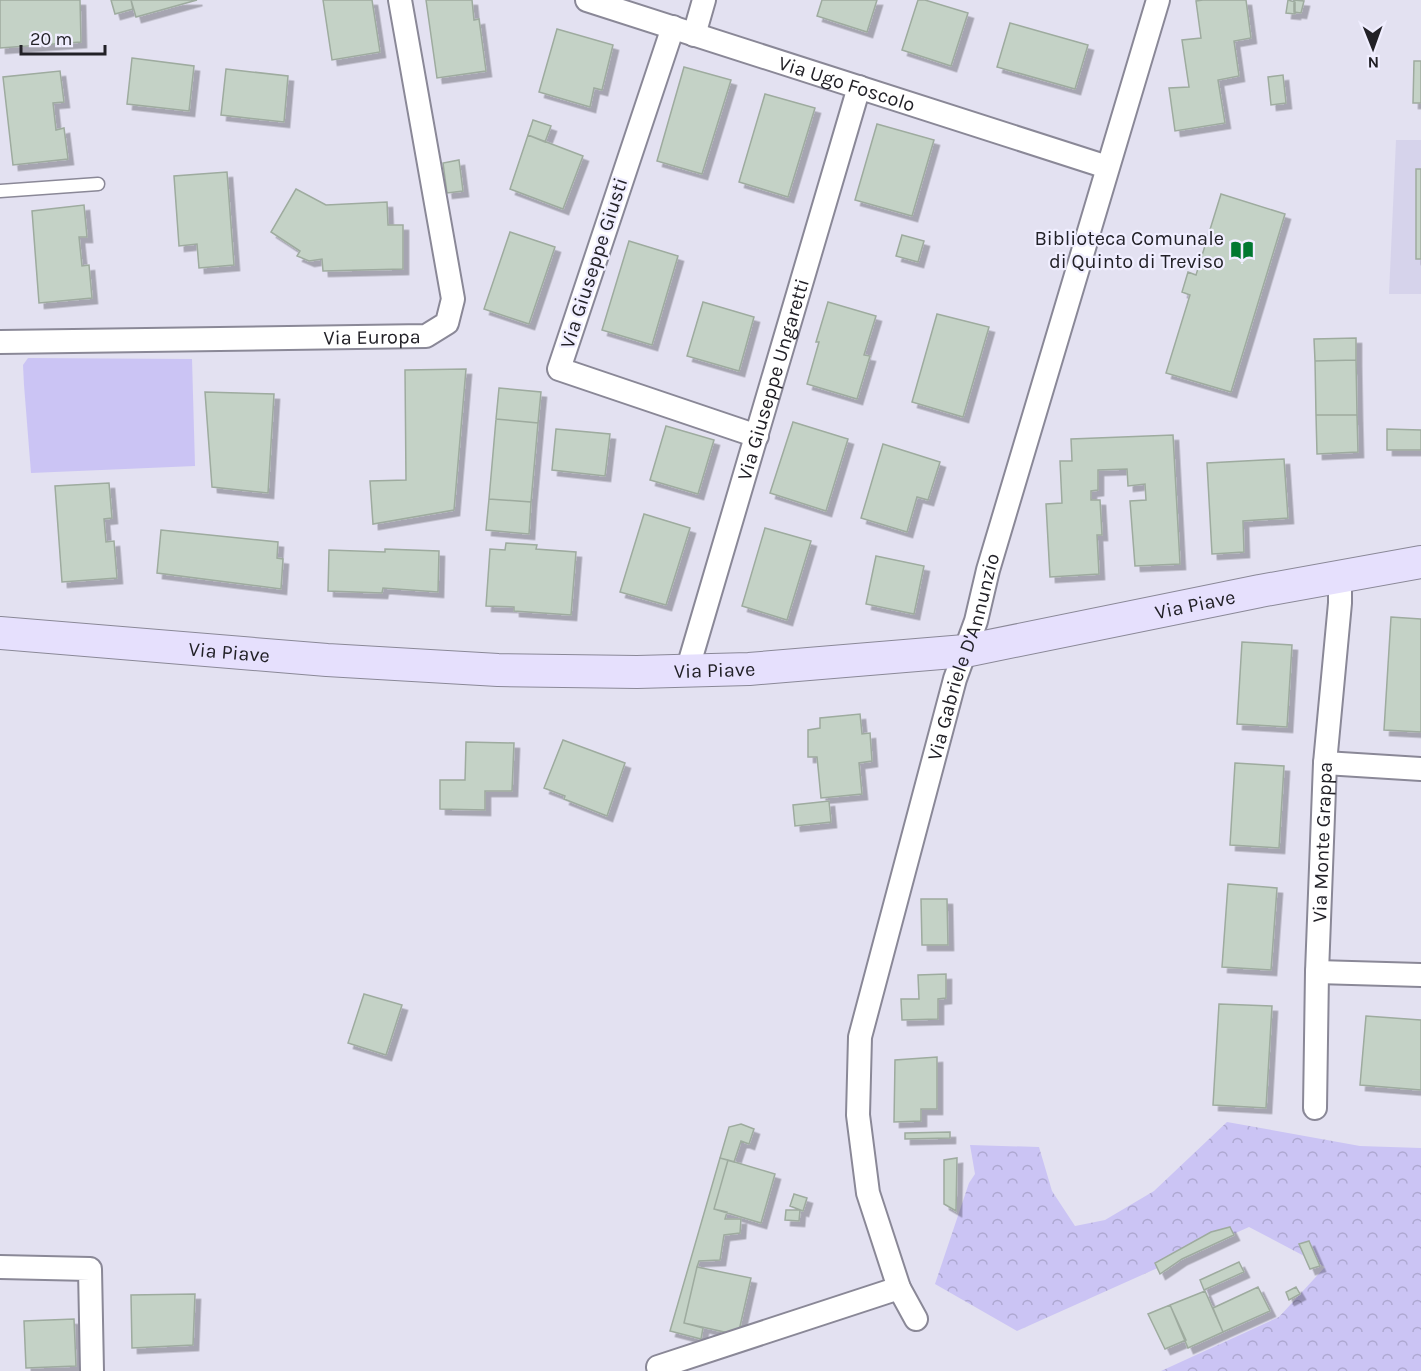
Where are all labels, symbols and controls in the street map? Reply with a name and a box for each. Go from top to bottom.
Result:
scale bar [21,18,105,56]
north arrow [1343,18,1403,78]
text: 20 m [30,28,72,50]
street label: Via Ugo Foscolo [776,51,918,116]
text: N [1367,53,1379,72]
street label: Via Giuseppe Giusti [556,175,632,351]
place label: Biblioteca Comunale di Quinto di Treviso [1034,227,1224,273]
library icon: Biblioteca Comunale di Quinto di Treviso [1229,237,1255,263]
street label: Via Giuseppe Ungaretti [732,276,813,483]
street label: Via Europa [323,325,421,349]
street label: Via Gabriele D'Annunzio [922,550,1004,763]
street label: Via Piave [1153,585,1237,624]
street label: Via Piave [188,637,271,667]
street label: Via Piave [674,657,756,683]
street label: Via Monte Grappa [1307,761,1337,923]

